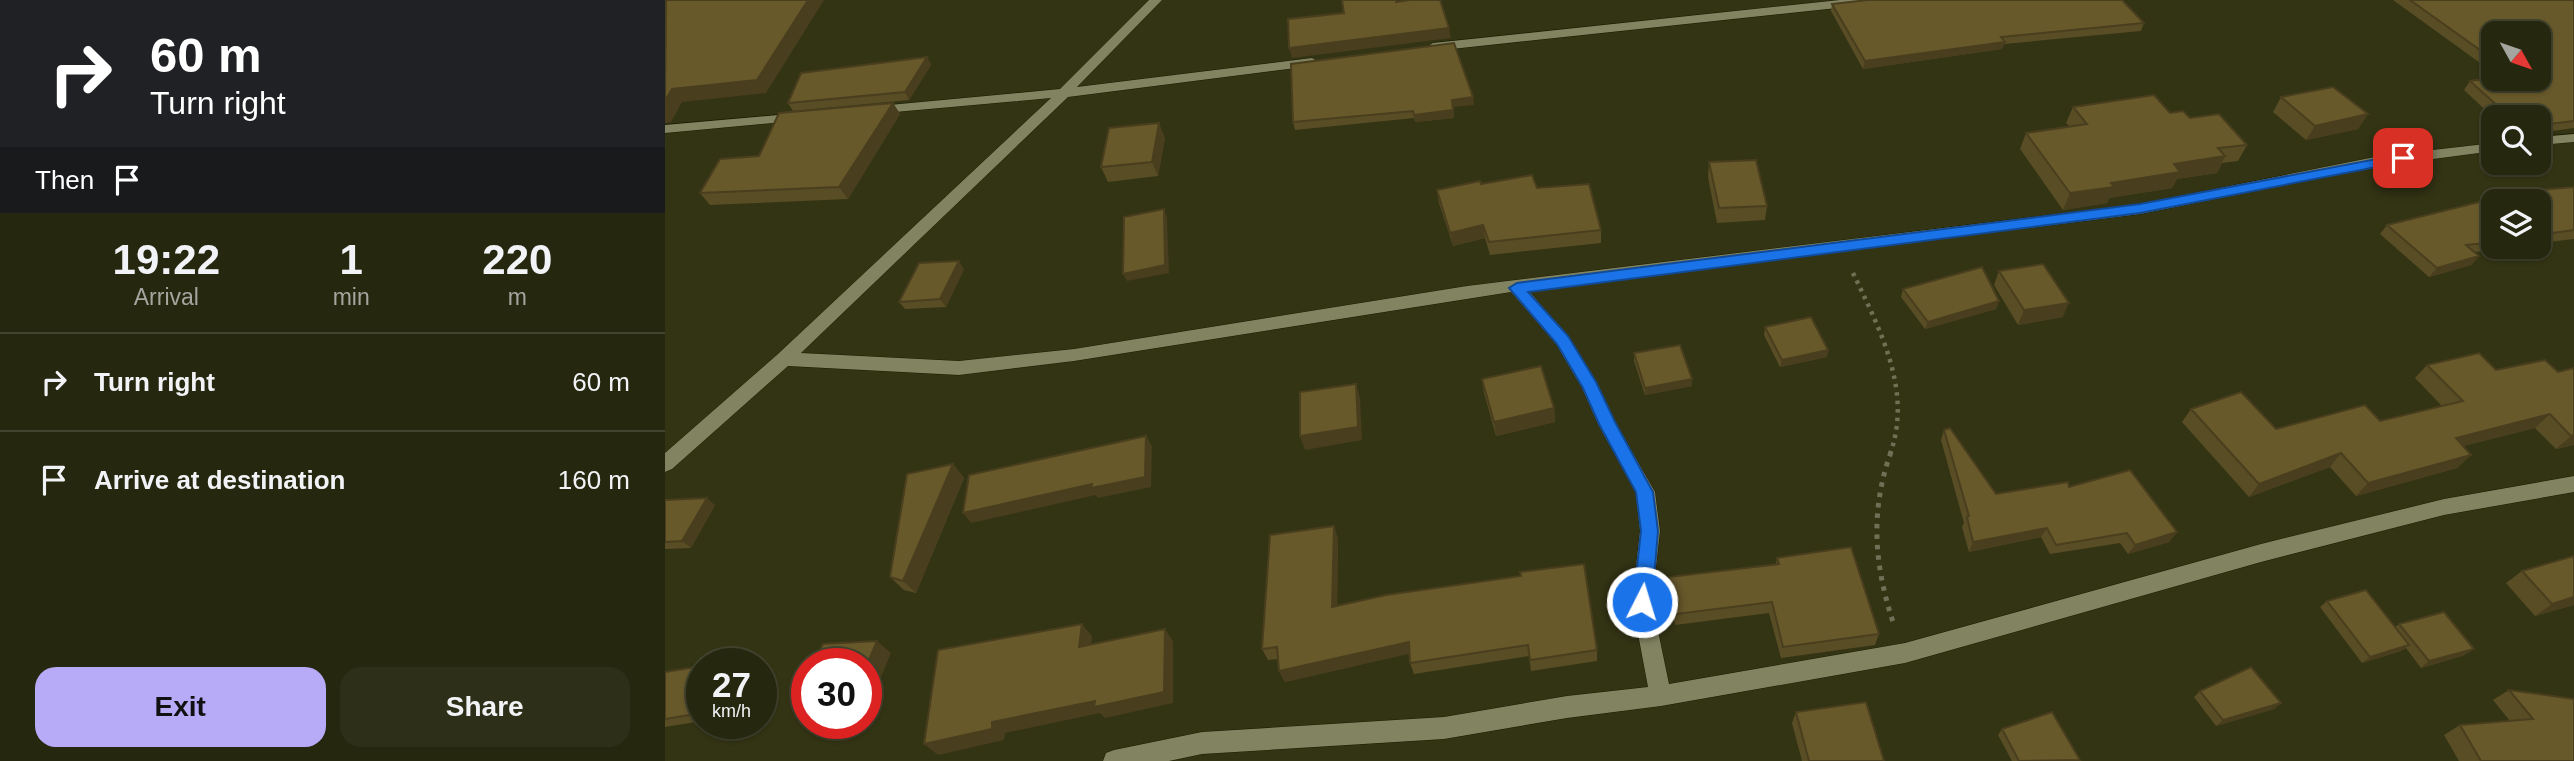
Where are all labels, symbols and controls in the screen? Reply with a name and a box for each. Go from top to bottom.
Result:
north arrow [2481,21,2551,91]
map controls [2481,21,2551,259]
icon: right [35,28,126,119]
text: 60 m [150,28,262,82]
text: Turn right [150,85,286,121]
button: search [2481,105,2551,175]
pin [2373,128,2433,188]
icon: arrive [2384,139,2422,177]
icon: arrive [108,161,146,199]
text: Then [35,165,94,195]
button: layers [2481,189,2551,259]
text: 19:22 [113,236,220,283]
text: 1 [339,236,363,283]
text: 220 [482,236,552,283]
text: Arrival [134,284,199,310]
text: min [333,284,370,310]
text: m [508,284,527,310]
icon: right [35,363,73,401]
text: Turn right [94,367,215,397]
text: 60 m [572,367,630,397]
icon: arrive [35,461,73,499]
text: Arrive at destination [94,465,345,495]
text: 160 m [558,465,630,495]
position arrow [1605,565,1679,639]
speed limit sign: 30 [791,648,882,739]
text: 27 [712,665,751,704]
button: Exit [35,667,326,747]
button: Share [340,667,630,747]
text: km/h [712,701,751,721]

